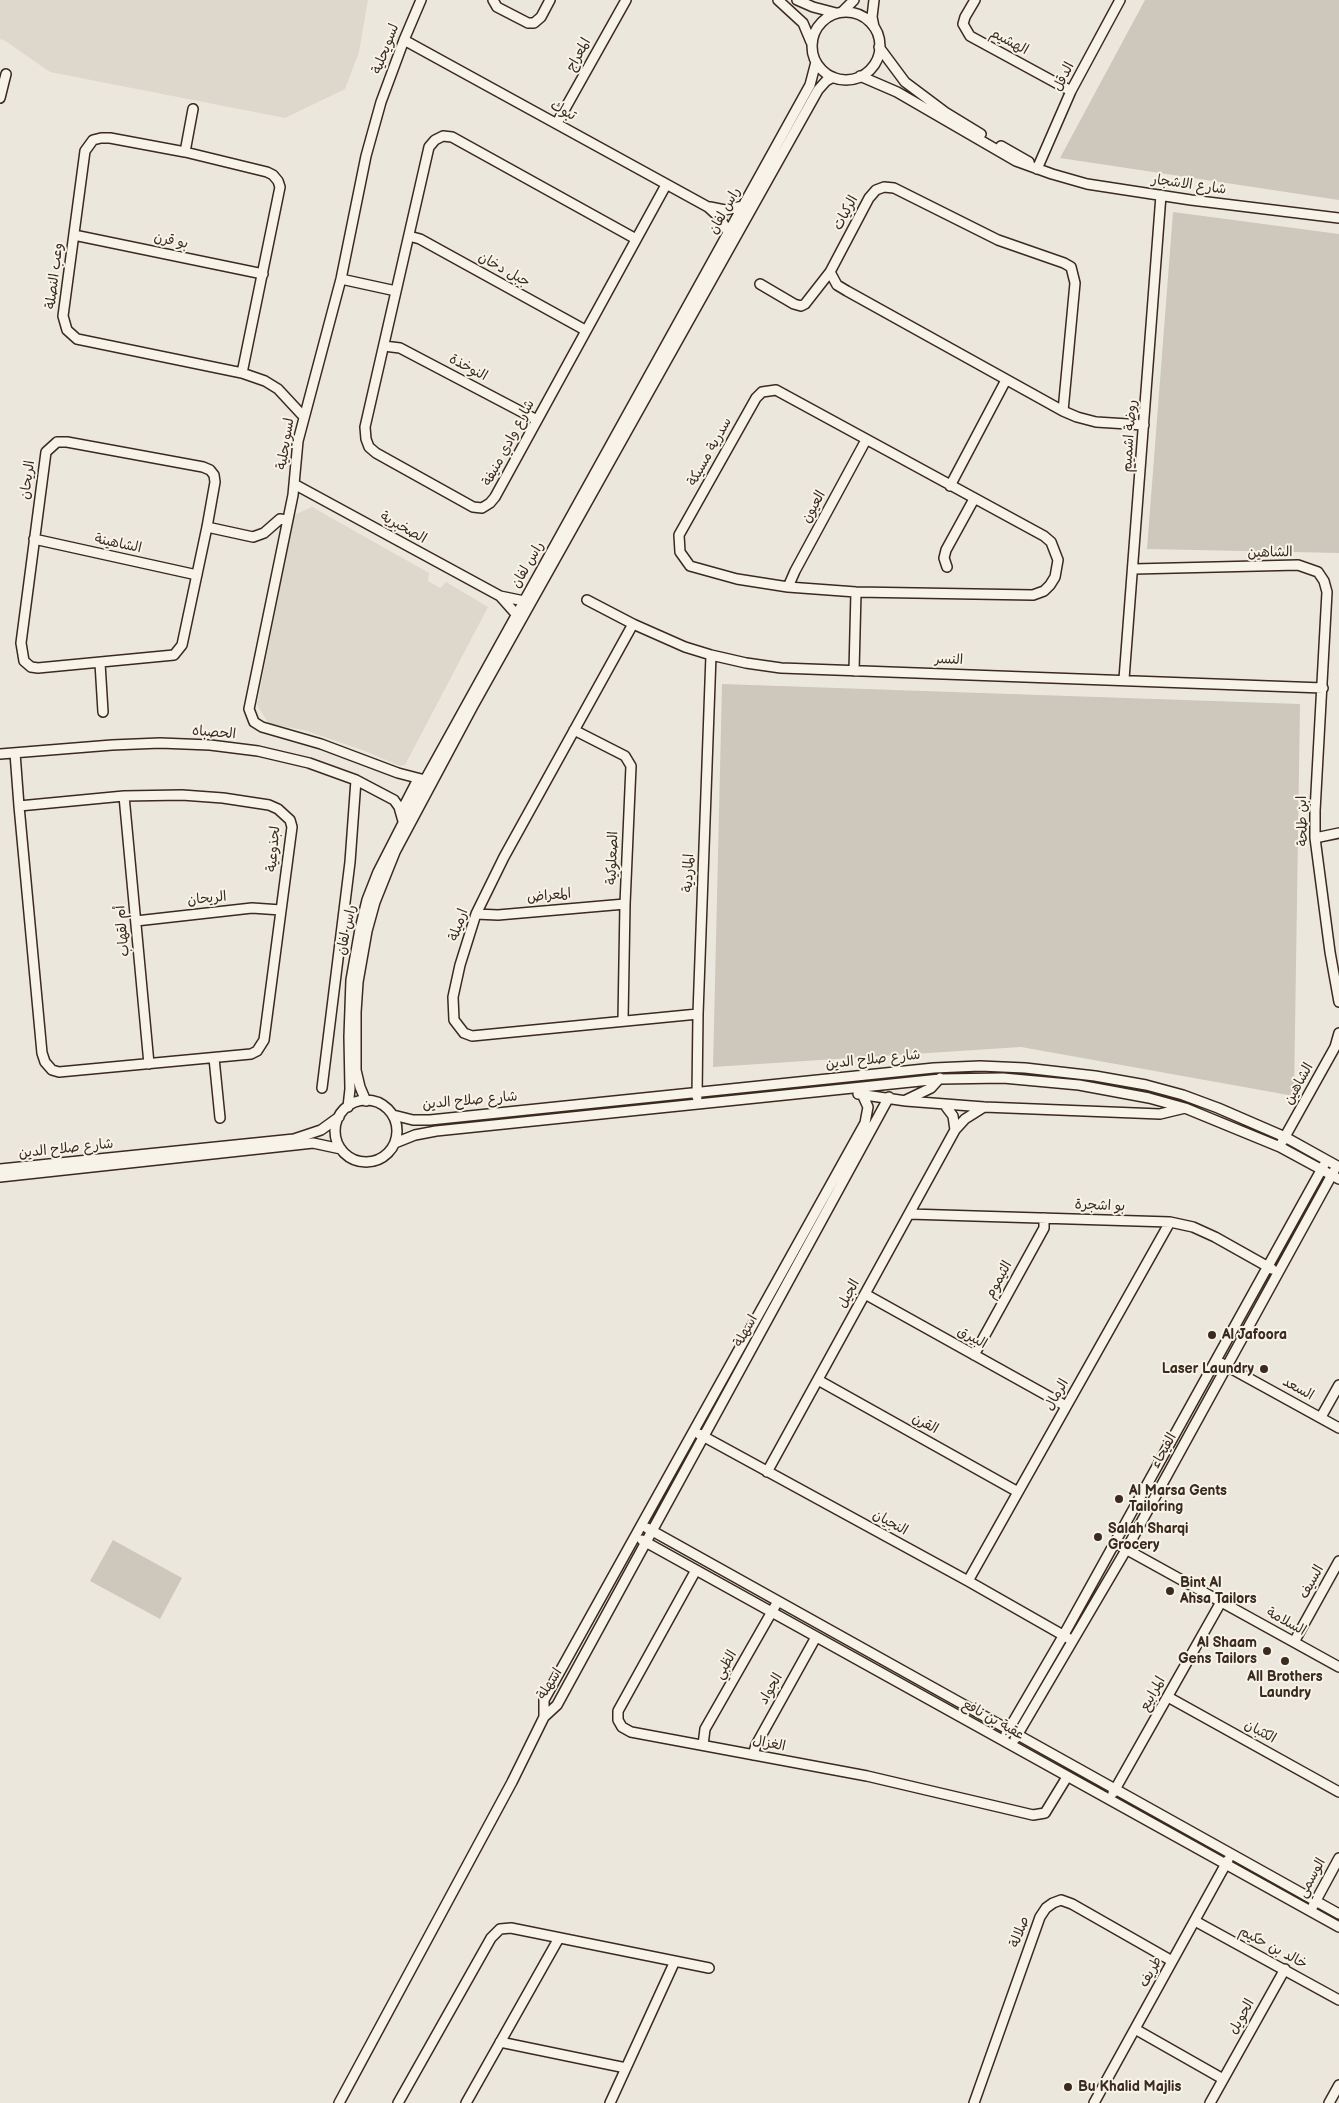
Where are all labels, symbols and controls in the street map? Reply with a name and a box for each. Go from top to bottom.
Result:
street label: لسويحلية [369,22,403,76]
street label: الهشيم [987,25,1031,59]
street label: المعراج [563,35,595,75]
street label: الدقل [1050,60,1078,94]
street label: تبوك [547,97,579,125]
street label: شارع الاشجار [1151,171,1227,199]
street label: راس لفان [705,185,745,237]
street label: الركيات [830,193,862,233]
street label: بو قرن [152,229,190,253]
street label: وعب النصلة [43,242,67,310]
street label: جبل دخان [475,249,533,291]
street label: النوخذة [446,351,490,385]
street label: شارع وادي منيفة [479,397,539,489]
street label: روضة اشميم [1119,399,1141,473]
street label: سدرية مسيكة [684,415,736,489]
street label: لسويحلية [274,417,298,471]
street label: الريحان [17,459,39,501]
street label: العيون [798,488,830,526]
street label: الصخبرية [377,508,429,548]
street label: الشاهينة [93,531,143,557]
street label: راس لفان [508,539,548,591]
street label: الشاهين [1247,544,1293,562]
street label: النسر [935,651,963,669]
street label: الحصباه [191,723,237,743]
street label: ابن طلحة [1294,796,1312,846]
street label: لجذوعية [264,825,284,873]
street label: الصعلوكية [604,831,622,885]
street label: الماردية [680,853,698,893]
street label: المعراض [526,886,572,906]
street label: الريحان [187,889,227,909]
street label: راس لفان [333,903,361,957]
street label: أم لقهاب [112,905,134,957]
street label: ارميلة [446,907,472,943]
street label: شارع صلاح الدين [825,1047,921,1073]
street label: الشاهين [1281,1060,1317,1108]
street label: شارع صلاح الدين [422,1088,518,1114]
street label: شارع صلاح الدين [18,1136,114,1162]
street label: بو اشجرة [1074,1197,1126,1215]
street label: الثيموم [982,1258,1016,1302]
street label: الجيل [834,1277,864,1311]
street label: اسهلة [730,1312,762,1350]
street label: البيرق [954,1323,990,1353]
place label: Al Jafoora [1222,1327,1287,1343]
marker: Al Jafoora [1206,1329,1218,1341]
place label: Laser Laundry [1162,1361,1254,1377]
marker: Laser Laundry [1258,1363,1270,1375]
street label: السعد [1279,1374,1317,1404]
street label: الرمال [1041,1376,1073,1414]
street label: القرن [909,1410,941,1438]
street label: الفيحاء [1147,1430,1181,1472]
place label: Al Marsa Gents Tailoring [1129,1483,1227,1515]
marker: Al Marsa Gents Tailoring [1113,1493,1125,1505]
street label: النجيان [869,1507,911,1539]
place label: Salah Sharqi Grocery [1108,1521,1188,1554]
marker: Salah Sharqi Grocery [1092,1531,1104,1543]
street label: السيف [1296,1562,1328,1602]
place label: Bint Al Ahsa Tailors [1180,1575,1257,1608]
marker: Bint Al Ahsa Tailors [1164,1585,1176,1597]
street label: السلامة [1263,1604,1309,1640]
place label: Al Shaam Gens Tailors [1178,1635,1257,1668]
marker: Al Shaam Gens Tailors [1261,1645,1273,1657]
street label: الظبي [711,1648,741,1682]
marker: All Brothers Laundry [1279,1655,1291,1667]
street label: اسهلة [534,1665,566,1703]
place label: All Brothers Laundry [1247,1669,1323,1701]
street label: الجواد [755,1670,787,1708]
street label: المرابيع [1137,1674,1169,1714]
street label: عقبة بن نافع [959,1696,1027,1744]
street label: الكثبان [1241,1716,1279,1748]
street label: الغزال [751,1733,787,1755]
street label: الوسمي [1294,1855,1330,1901]
street label: صلالة [1007,1914,1033,1950]
street label: خالد بن حكيم [1236,1923,1310,1973]
street label: طريف [1136,1954,1166,1990]
street label: الحويل [1225,1996,1259,2038]
place label: Bu Khalid Majlis [1078,2079,1181,2095]
marker: Bu Khalid Majlis [1062,2081,1074,2093]

